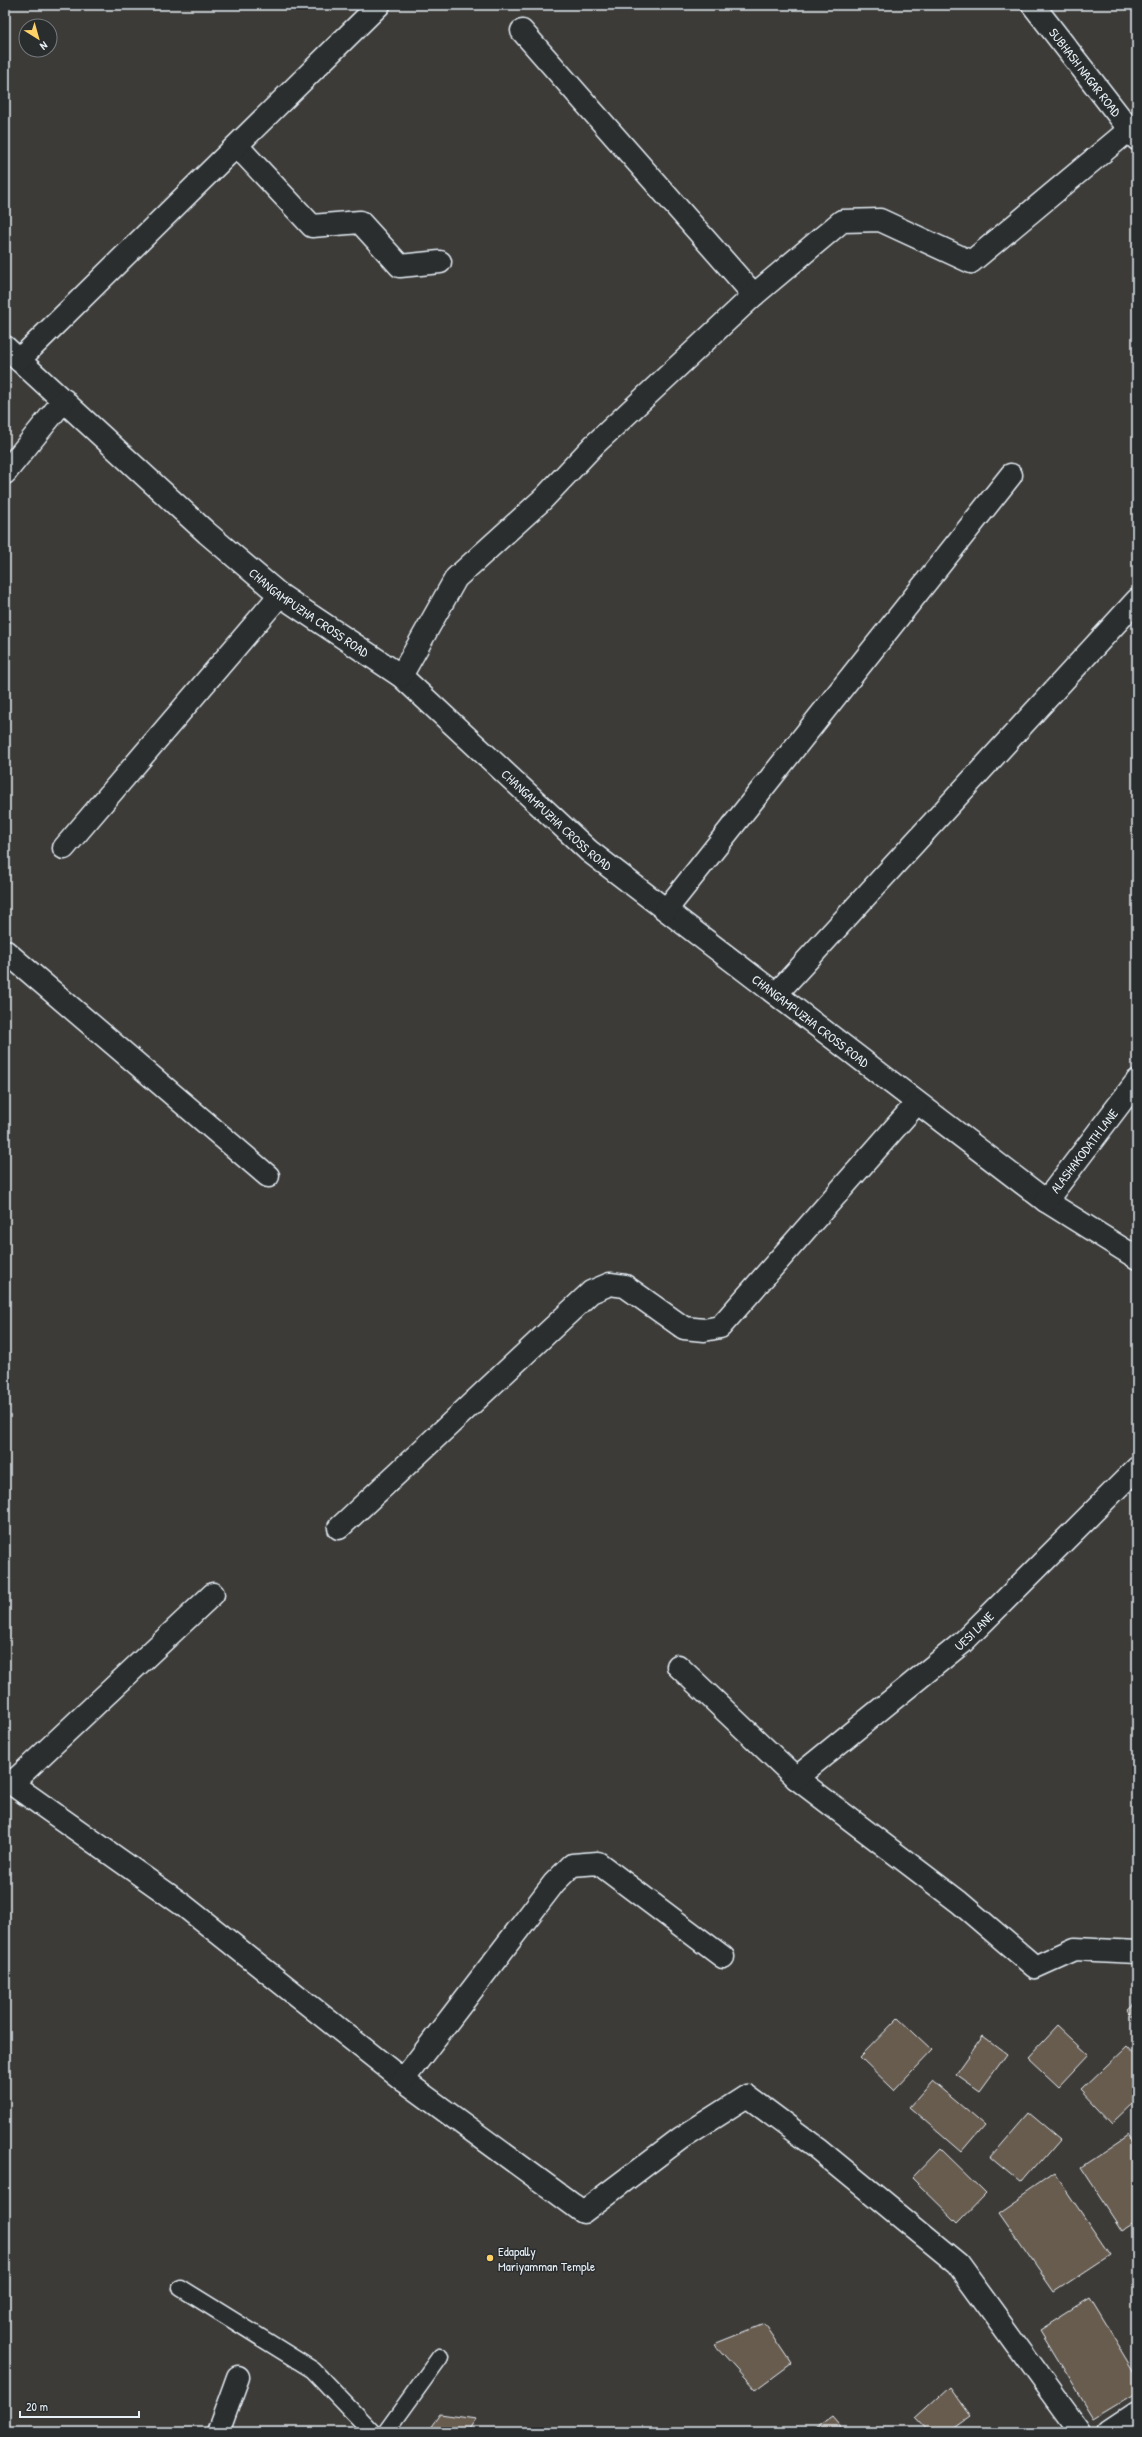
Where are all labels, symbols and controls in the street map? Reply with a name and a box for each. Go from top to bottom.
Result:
north arrow [18,18,58,58]
street label: SUBHASH NAGAR ROAD [1045,24,1126,121]
text: N [37,39,51,53]
street label: CHANGAMPUZHA CROSS ROAD [245,564,373,661]
street label: CHANGAMPUZHA CROSS ROAD [498,765,616,875]
street label: CHANGAMPUZHA CROSS ROAD [748,970,874,1072]
street label: ALASHAKODATH LANE [1046,1105,1122,1197]
street label: UESI LANE [951,1607,998,1655]
place label: Edapally Mariyamman Temple [498,2242,595,2275]
marker: Edapally Mariyamman Temple [485,2253,495,2263]
scale bar [20,2393,139,2419]
text: 20 m [26,2398,48,2415]

